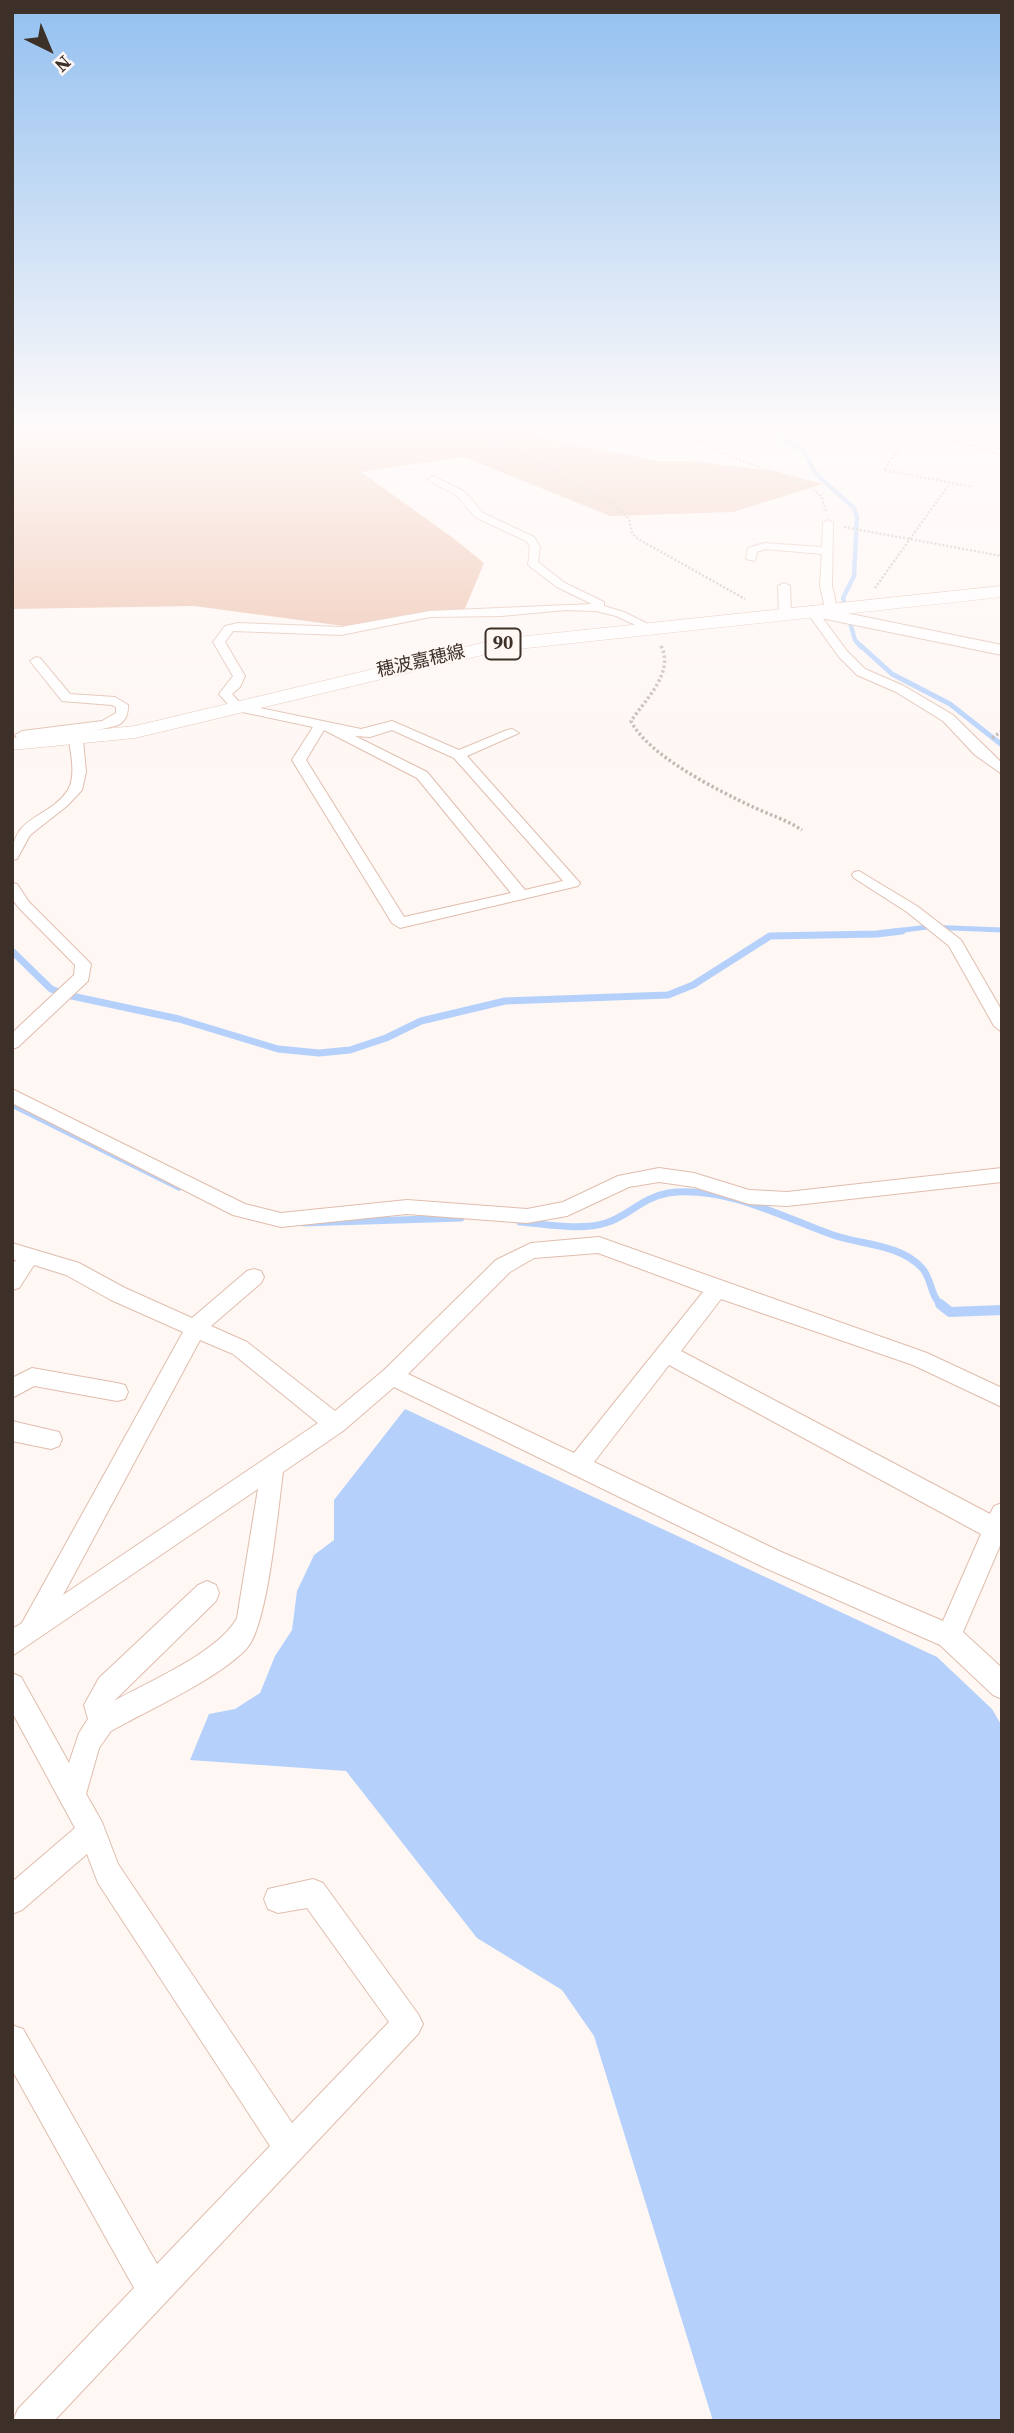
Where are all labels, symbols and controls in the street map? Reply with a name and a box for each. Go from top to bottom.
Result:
north arrow [14,14,84,84]
text: N [49,50,77,79]
road number: 90 [486,628,520,660]
street label: 穂波嘉穂線 [375,641,467,683]

